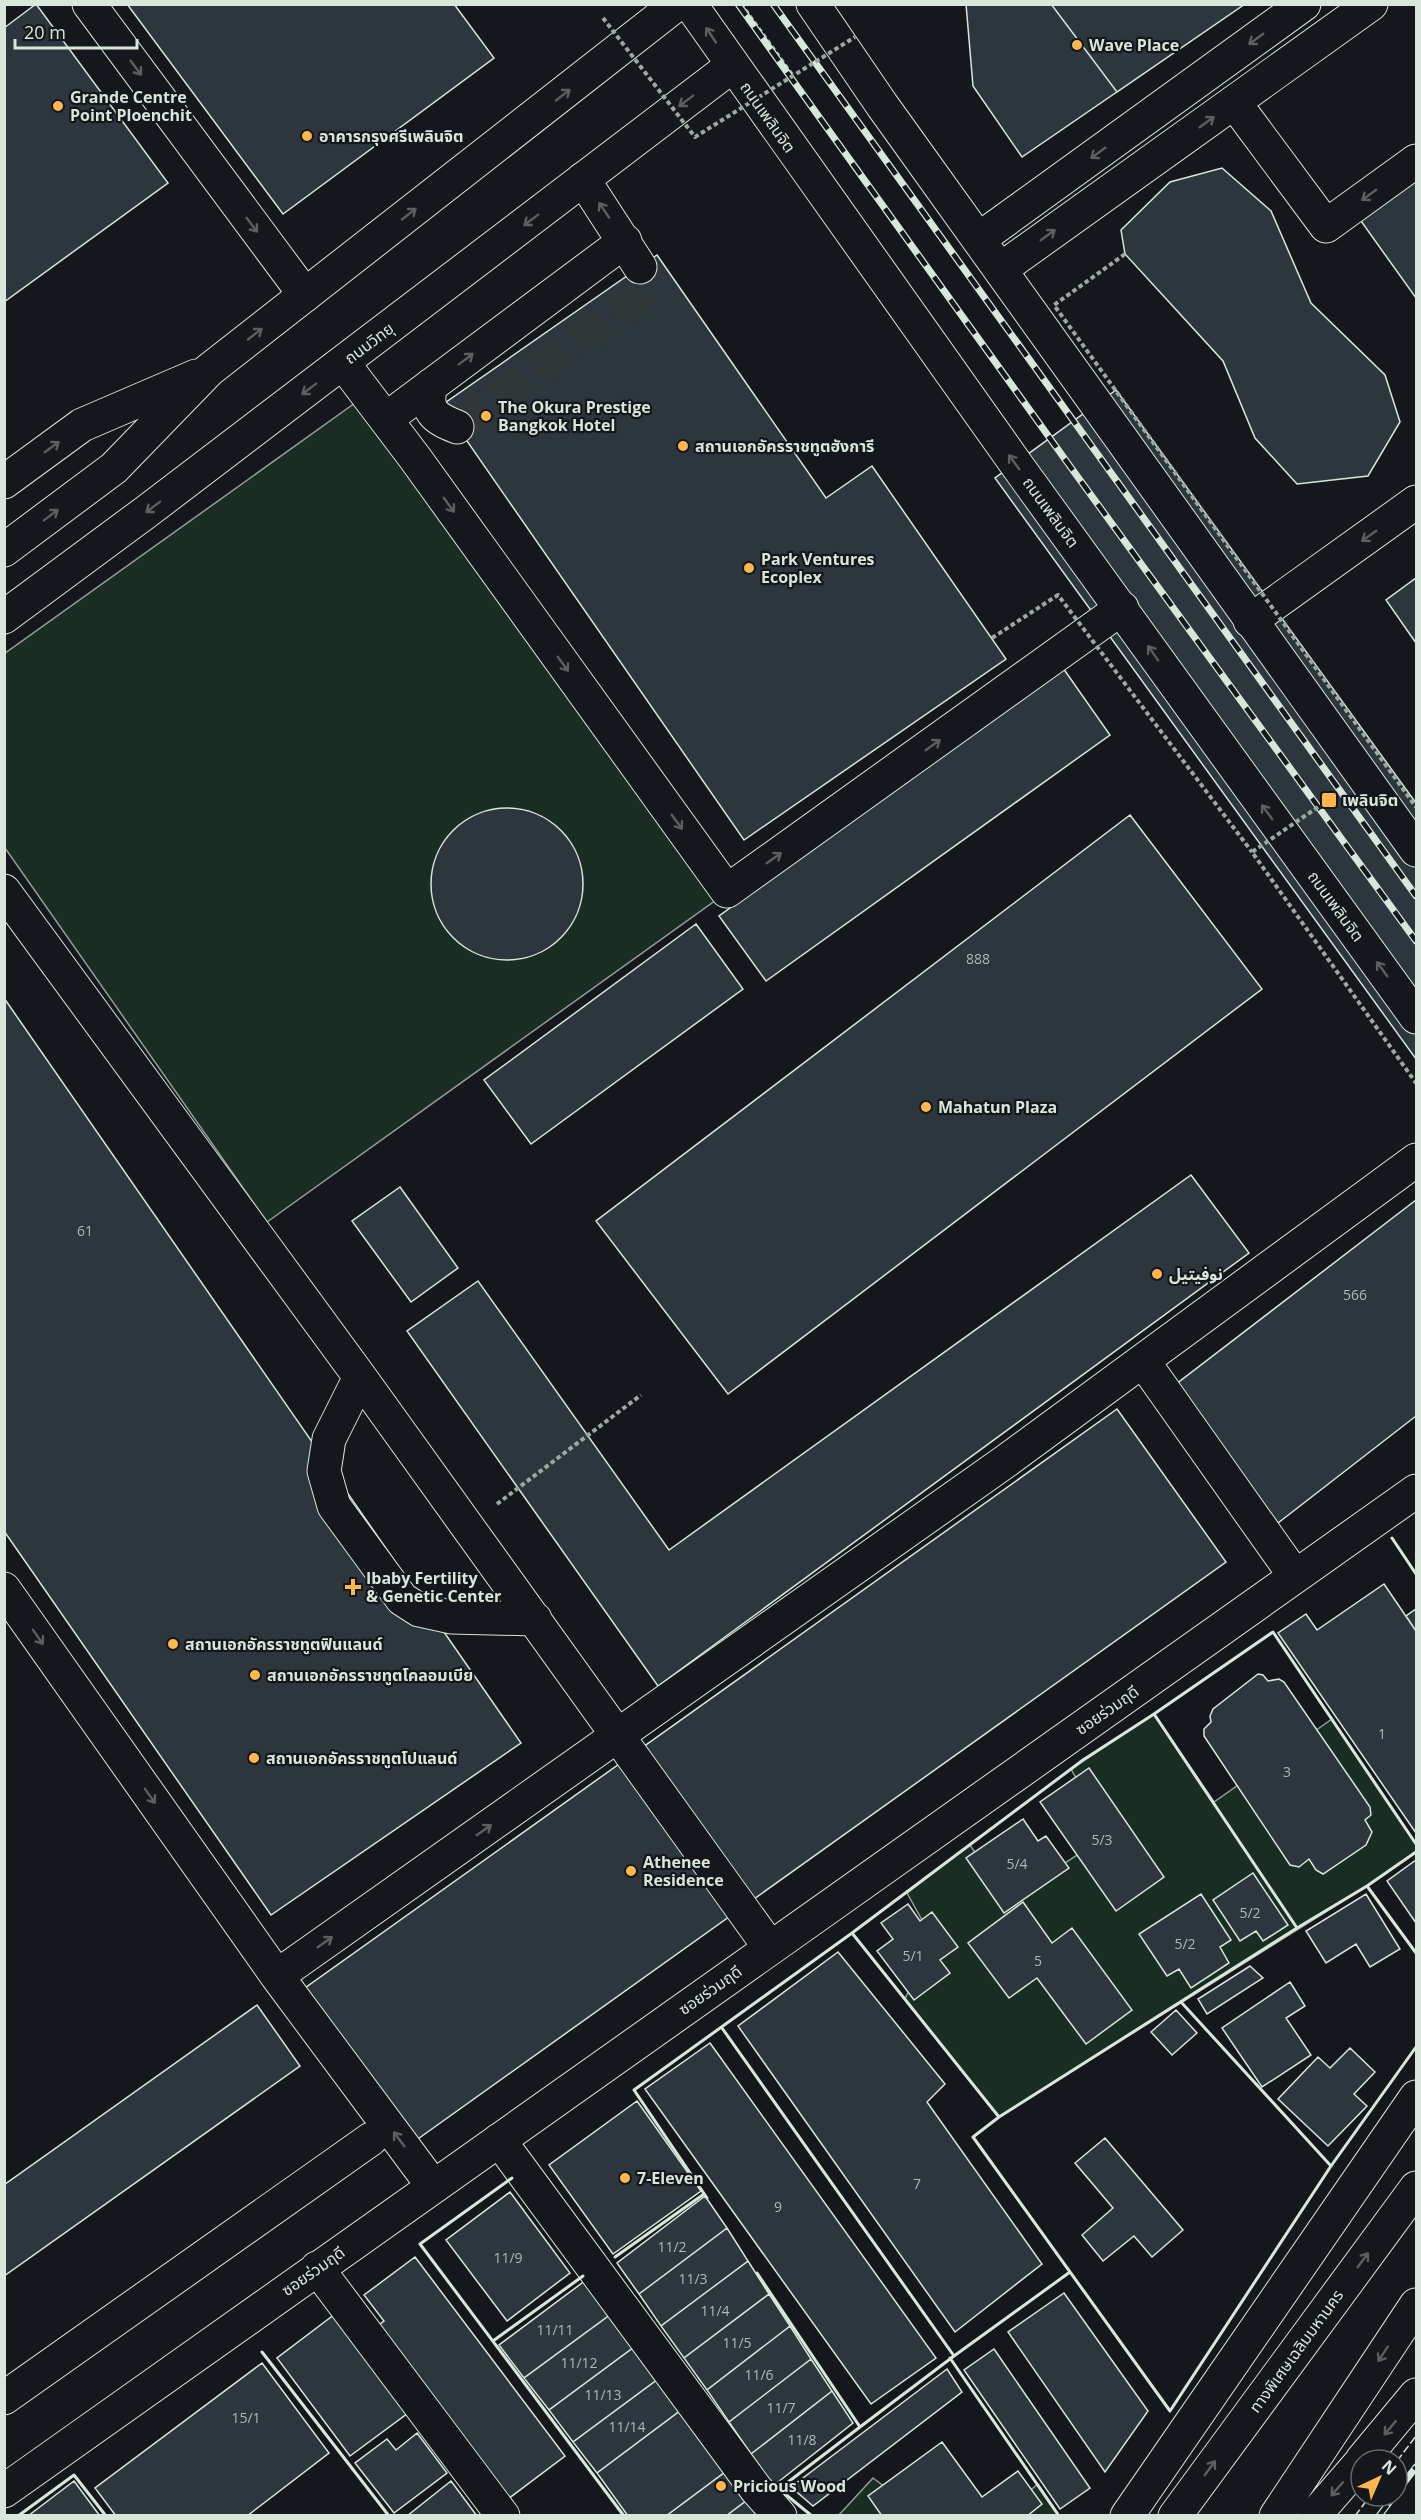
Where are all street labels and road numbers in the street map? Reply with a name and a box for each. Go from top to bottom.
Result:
street label: ถนนเพลินจิต [735,77,801,157]
street label: ถนนวิทยุ [340,317,398,369]
street label: ถนนเพลินจิต [1018,472,1084,552]
street label: ถนนเพลินจิต [1303,866,1369,946]
street label: ซอยร่วมฤดี [1071,1680,1143,1740]
street label: ซอยร่วมฤดี [674,1960,746,2020]
street label: ซอยร่วมฤดี [277,2241,349,2301]
street label: ทางพิเศษเฉลิมมหานคร [1244,2285,1348,2417]

